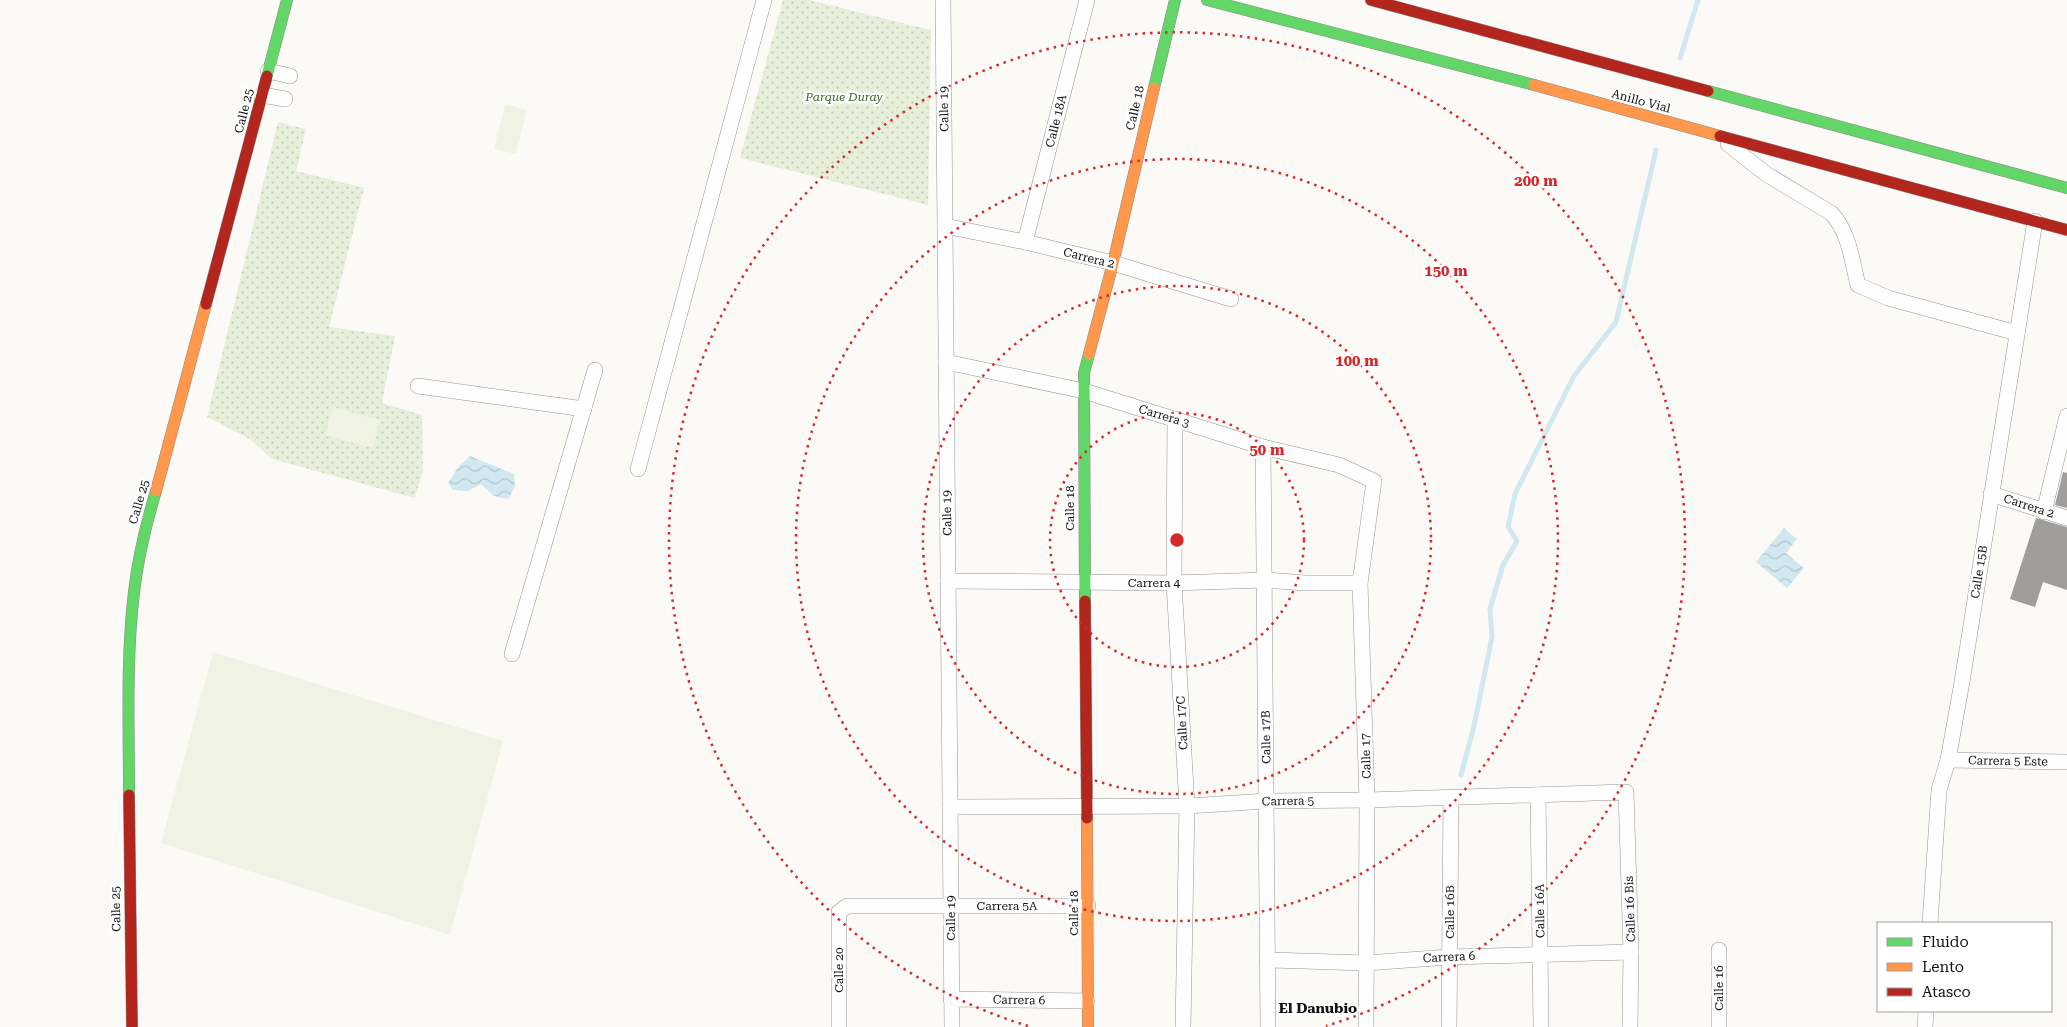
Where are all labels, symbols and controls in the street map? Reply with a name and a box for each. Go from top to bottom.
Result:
street label: Calle 18 [1123,84,1147,132]
street label: Calle 19 [937,86,951,132]
street label: Anillo Vial [1610,86,1672,116]
street label: Calle 25 [232,87,256,135]
park label: Parque Duray [804,90,884,104]
street label: Calle 18A [1043,93,1069,149]
text: 200 m [1514,172,1558,190]
street label: Carrera 2 [1062,245,1116,271]
text: 150 m [1424,262,1468,280]
text: 100 m [1335,352,1379,370]
street label: Carrera 3 [1137,402,1191,430]
text: 50 m [1249,441,1285,459]
street label: Calle 25 [126,478,152,526]
street label: Calle 18 [1063,485,1077,531]
street label: Calle 19 [940,490,954,536]
street label: Carrera 2 [2002,491,2056,521]
centre of rings [1168,531,1186,549]
street label: Calle 15B [1968,544,1990,600]
street label: Carrera 4 [1128,576,1181,590]
street label: Calle 17C [1174,695,1190,750]
street label: Calle 17B [1259,710,1273,764]
street label: Calle 17 [1358,733,1374,779]
street label: Carrera 5 Este [1968,753,2049,769]
street label: Carrera 5 [1262,794,1315,808]
street label: Calle 16 Bis [1622,875,1638,942]
street label: Calle 16A [1533,883,1547,938]
street label: Calle 16B [1443,885,1457,939]
street label: Calle 25 [109,886,123,932]
street label: Calle 18 [1067,890,1081,936]
street label: Calle 19 [944,895,958,941]
street label: Carrera 5A [977,899,1038,913]
legend [1877,922,2052,1012]
text: Fluido [1922,933,1969,951]
street label: Calle 20 [832,947,846,993]
street label: Carrera 6 [1422,949,1476,965]
text: Lento [1922,958,1964,976]
street label: Calle 16 [1712,965,1726,1011]
text: Atasco [1922,983,1971,1001]
street label: Carrera 6 [993,993,1046,1007]
district label: El Danubio [1279,1000,1357,1016]

